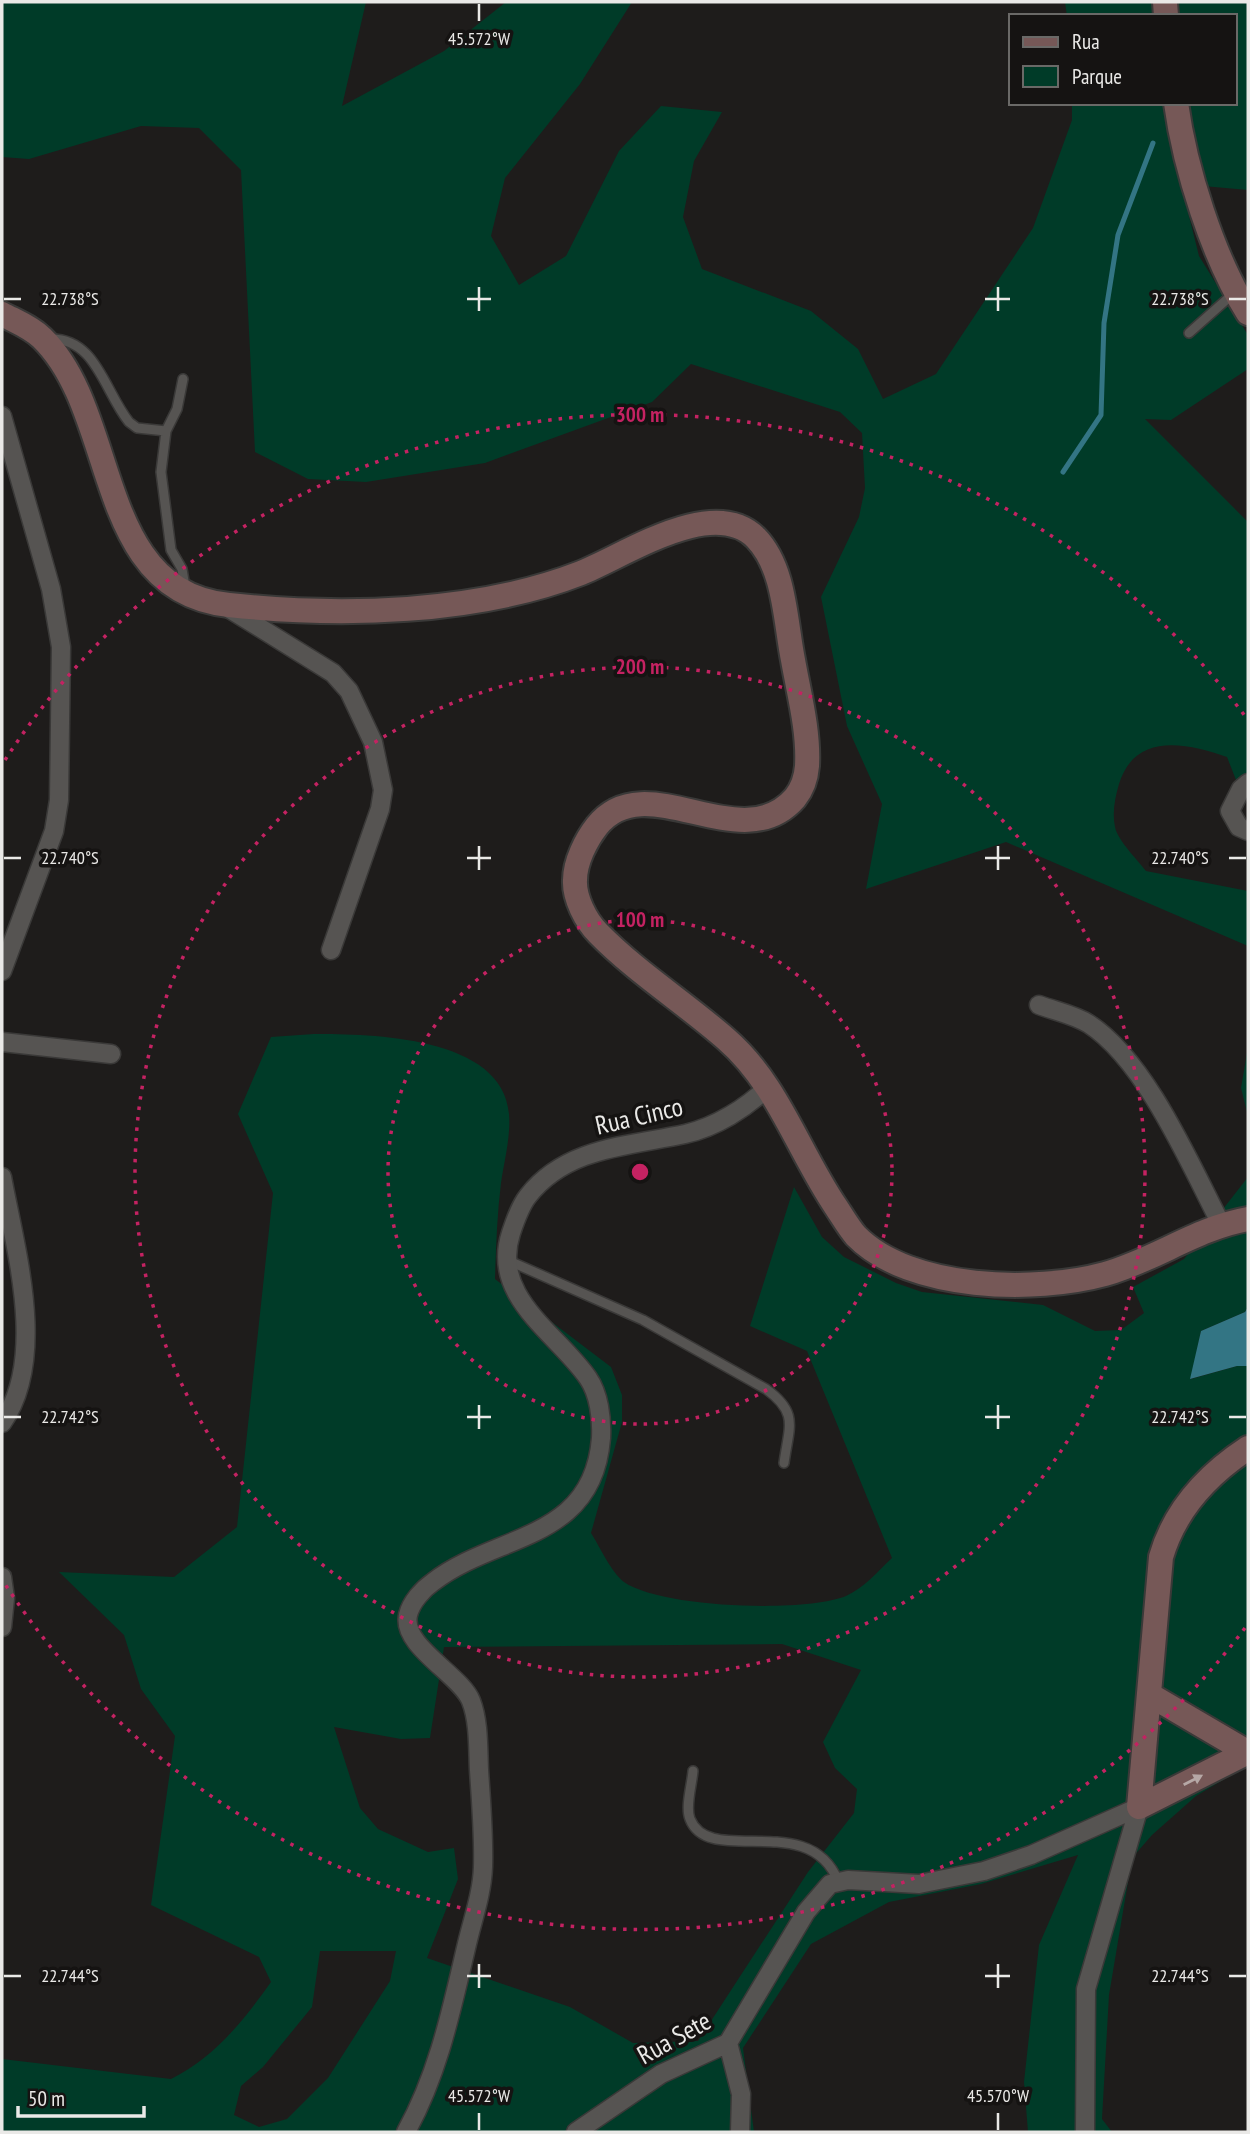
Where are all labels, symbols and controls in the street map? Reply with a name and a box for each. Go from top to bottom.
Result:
legend [1009,14,1236,105]
text: 45.572°W [448,27,510,50]
text: Rua [1072,28,1100,55]
text: Parque [1072,63,1122,90]
text: 22.738°S [41,287,99,310]
text: 22.738°S [1151,287,1209,310]
text: 300 m [616,401,664,428]
text: 200 m [616,653,664,680]
text: 22.740°S [41,846,99,869]
text: 22.740°S [1151,846,1209,869]
text: 100 m [616,906,664,933]
street label: Rua Cinco [592,1089,686,1142]
centre of rings [628,1160,652,1184]
text: 22.742°S [41,1405,99,1428]
text: 22.742°S [1151,1405,1209,1428]
one-way arrow [1183,1774,1203,1785]
text: 22.744°S [41,1964,99,1987]
text: 22.744°S [1151,1964,1209,1987]
street label: Rua Sete [631,2004,716,2071]
scale bar [18,2074,144,2118]
text: 45.572°W [448,2084,510,2107]
text: 45.570°W [967,2084,1029,2107]
text: 50 m [28,2085,65,2112]

